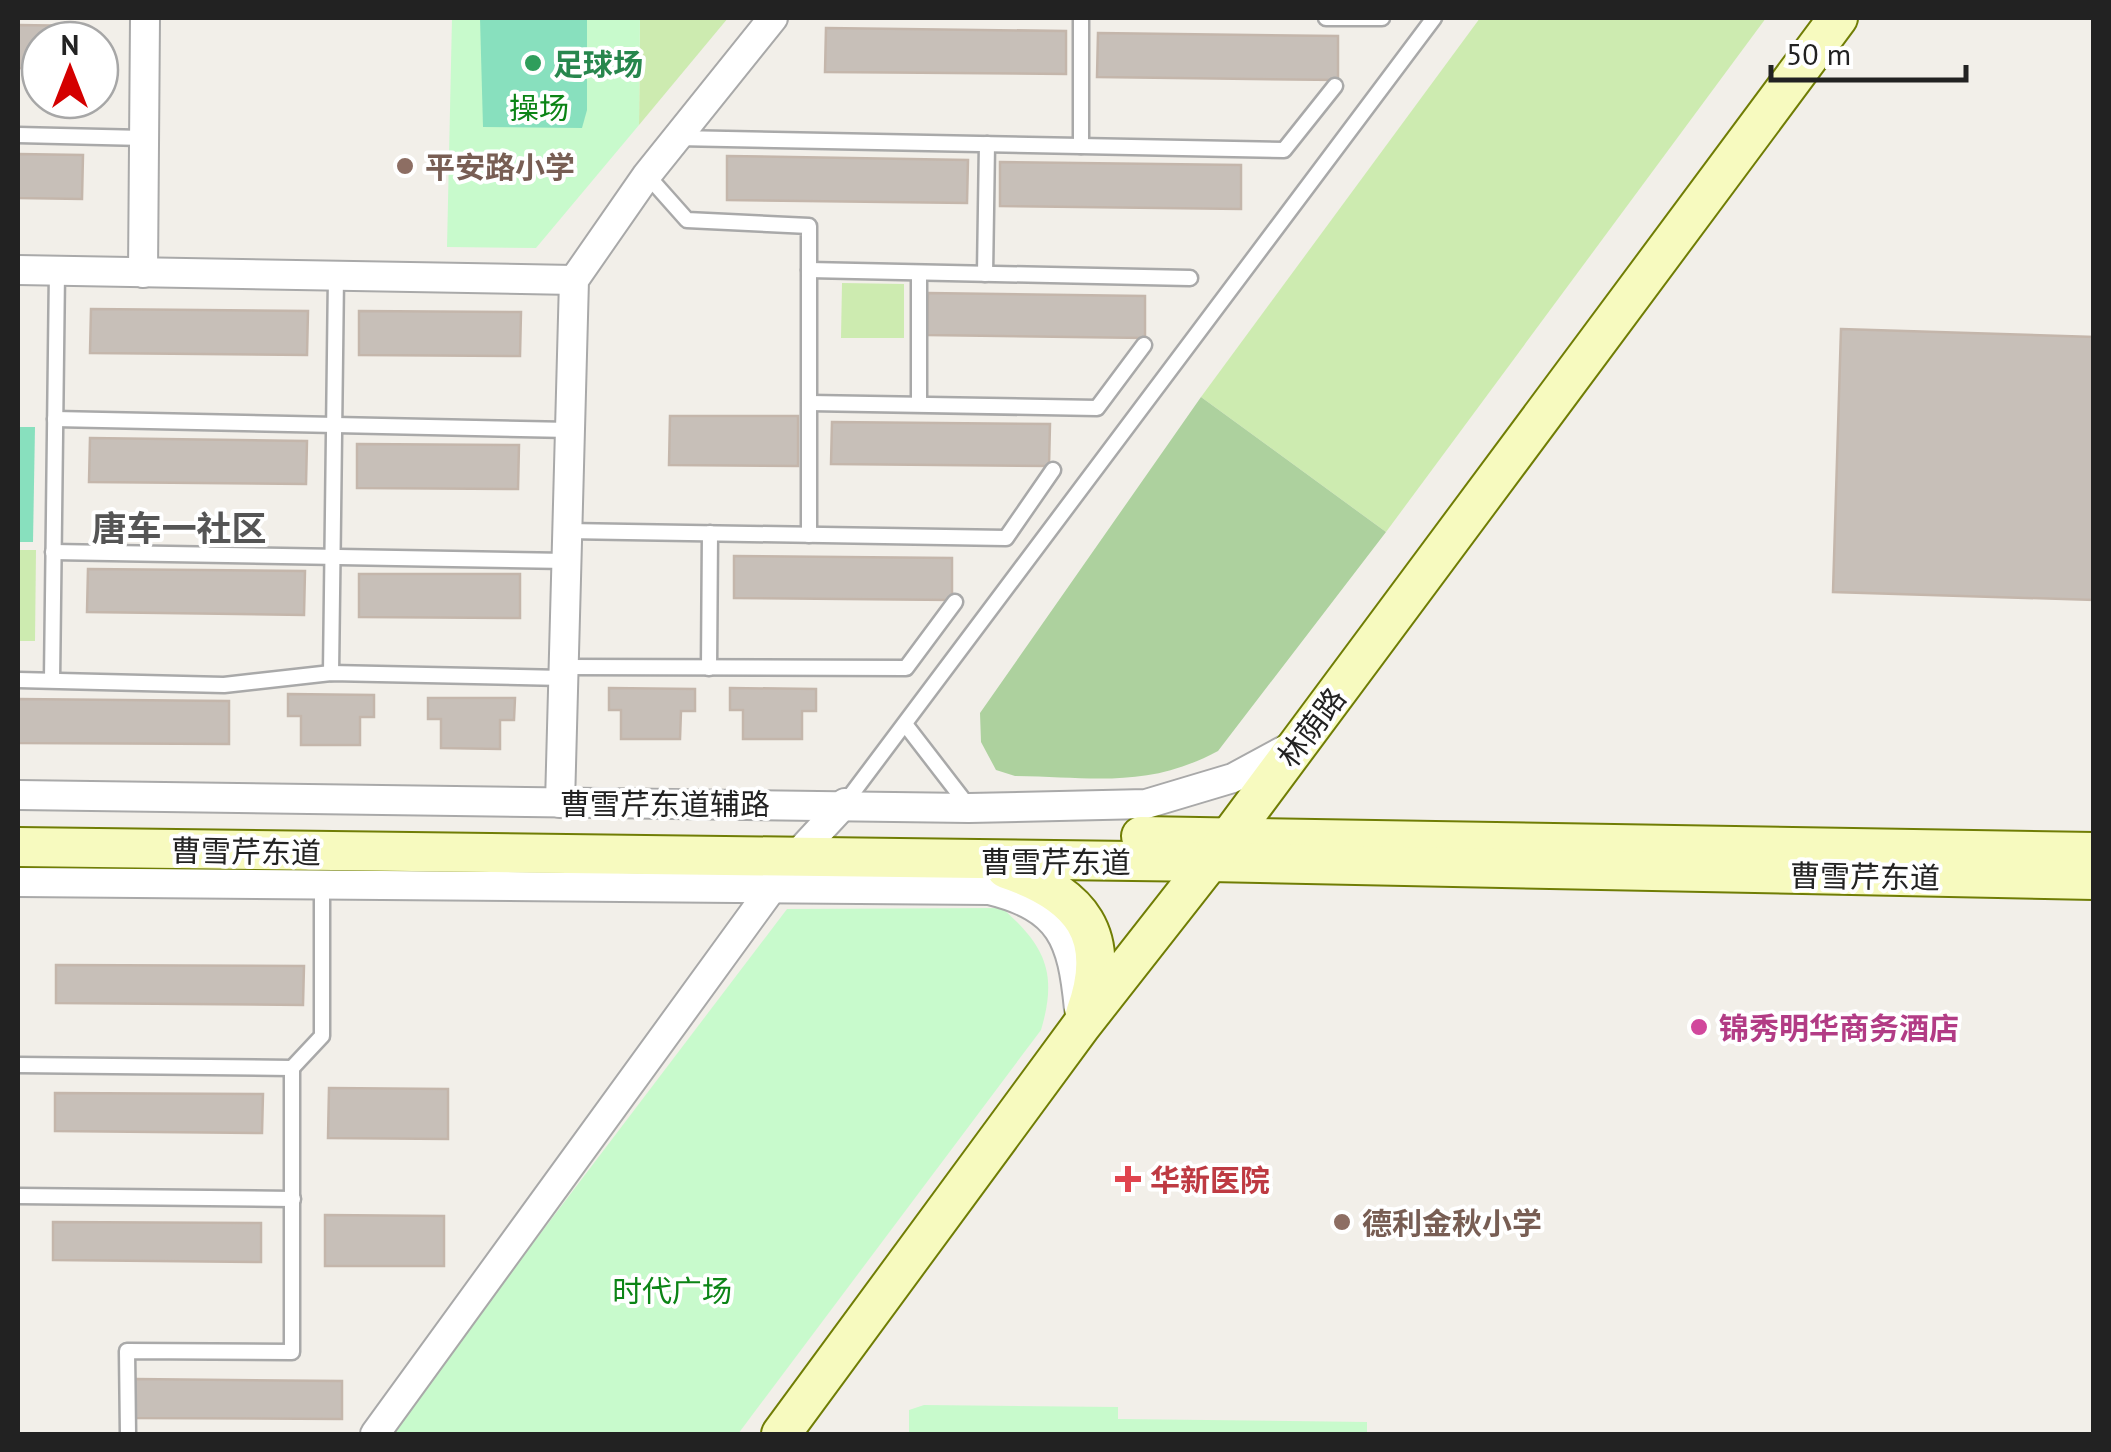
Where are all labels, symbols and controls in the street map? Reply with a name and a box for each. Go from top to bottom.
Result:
north arrow [20,20,120,120]
scale bar [1771,20,1966,82]
text: N [61,26,79,63]
text: 50 m [1786,34,1851,73]
place label: 足球场 [553,44,643,83]
marker: 足球场 [522,52,544,74]
park label: 操场 [509,88,569,127]
place label: 平安路小学 [425,147,575,186]
marker: 平安路小学 [394,155,416,177]
district label: 唐车一社区 [91,505,267,551]
street label: 林荫路 [1268,679,1354,775]
street label: 曹雪芹东道辅路 [560,784,770,823]
street label: 曹雪芹东道 [171,830,321,872]
street label: 曹雪芹东道 [981,842,1131,881]
street label: 曹雪芹东道 [1790,855,1940,897]
place label: 锦秀明华商务酒店 [1719,1008,1959,1047]
marker: 锦秀明华商务酒店 [1688,1016,1710,1038]
place label: 华新医院 [1150,1160,1270,1199]
marker: 华新医院 [1115,1166,1141,1192]
place label: 德利金秋小学 [1362,1203,1542,1242]
marker: 德利金秋小学 [1331,1211,1353,1233]
park label: 时代广场 [612,1271,732,1310]

